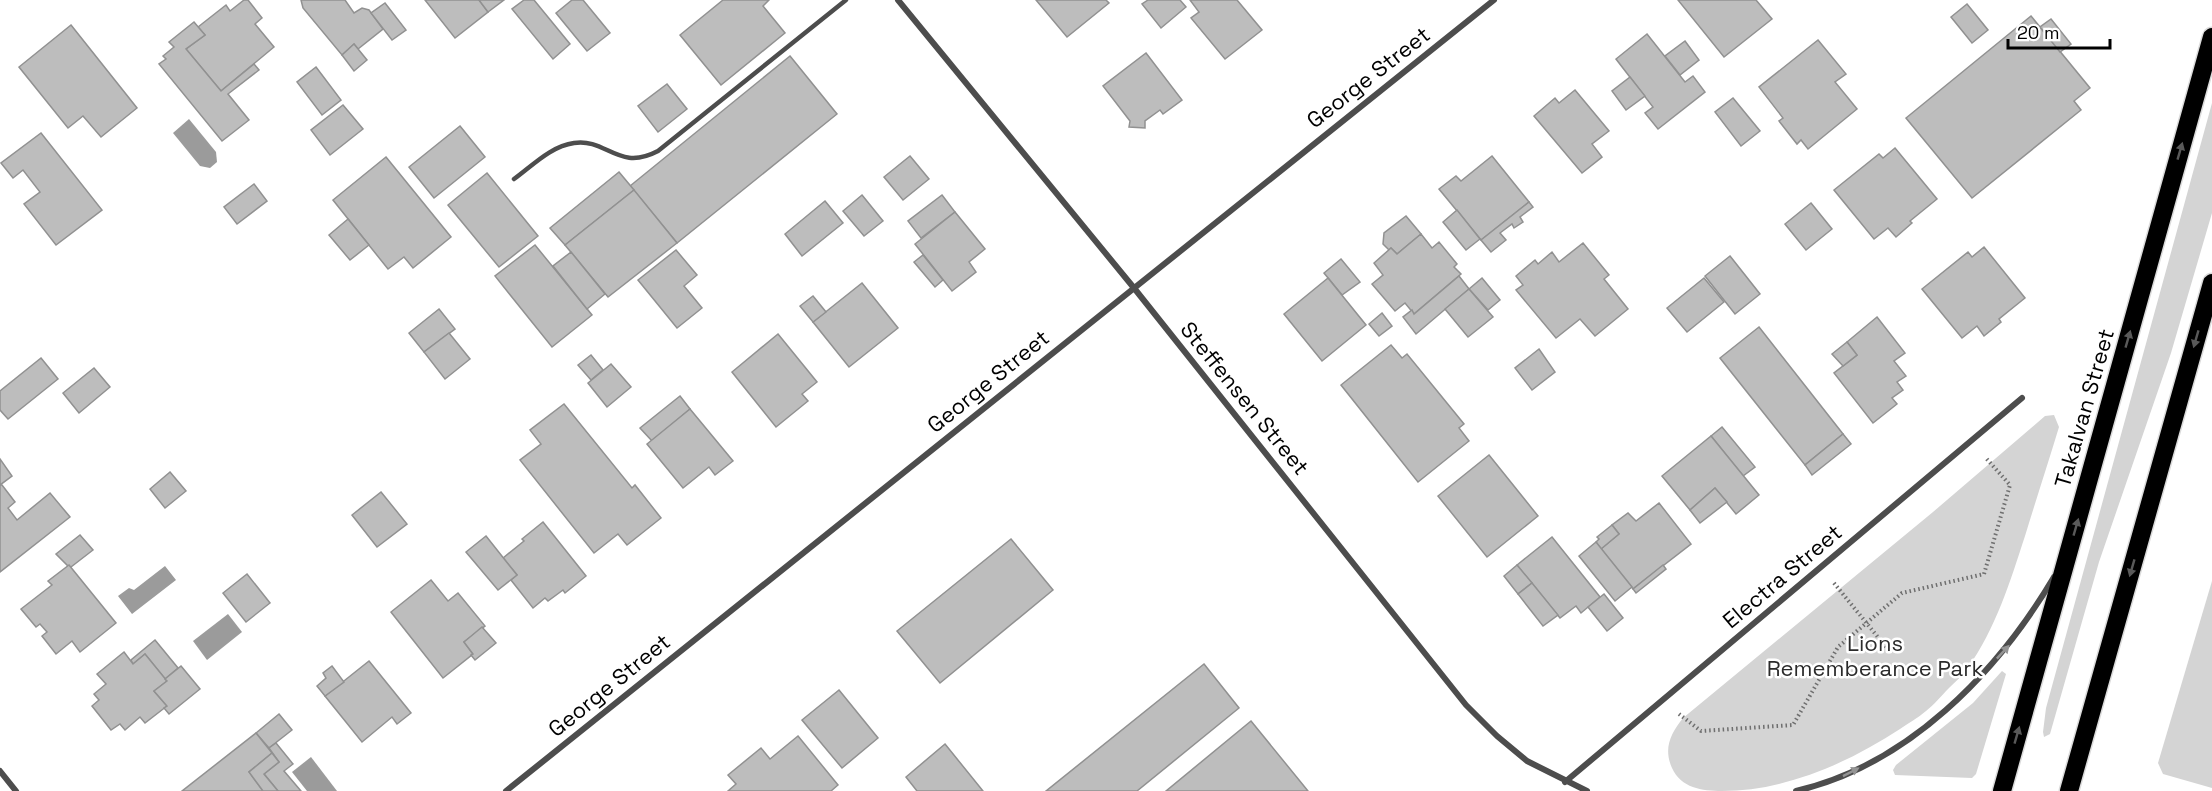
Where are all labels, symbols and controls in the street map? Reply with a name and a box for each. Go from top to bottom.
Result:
scale bar [2008,12,2110,50]
street label: George Street [1301,20,1435,134]
text: 20 m [2017,21,2060,44]
one-way arrow [2176,142,2186,160]
street label: Steffensen Street [1174,316,1316,480]
street label: George Street [921,323,1055,439]
street label: Takalvan Street [2048,325,2120,491]
one-way arrow [2124,330,2133,348]
one-way arrow [2191,331,2200,349]
street label: Electra Street [1717,518,1847,634]
one-way arrow [2071,518,2081,536]
one-way arrow [2127,559,2136,577]
street label: George Street [542,627,676,743]
park label: Lions Rememberance Park [1767,629,1983,682]
one-way arrow [1995,645,2009,659]
one-way arrow [2013,726,2023,744]
one-way arrow [1843,767,1860,777]

